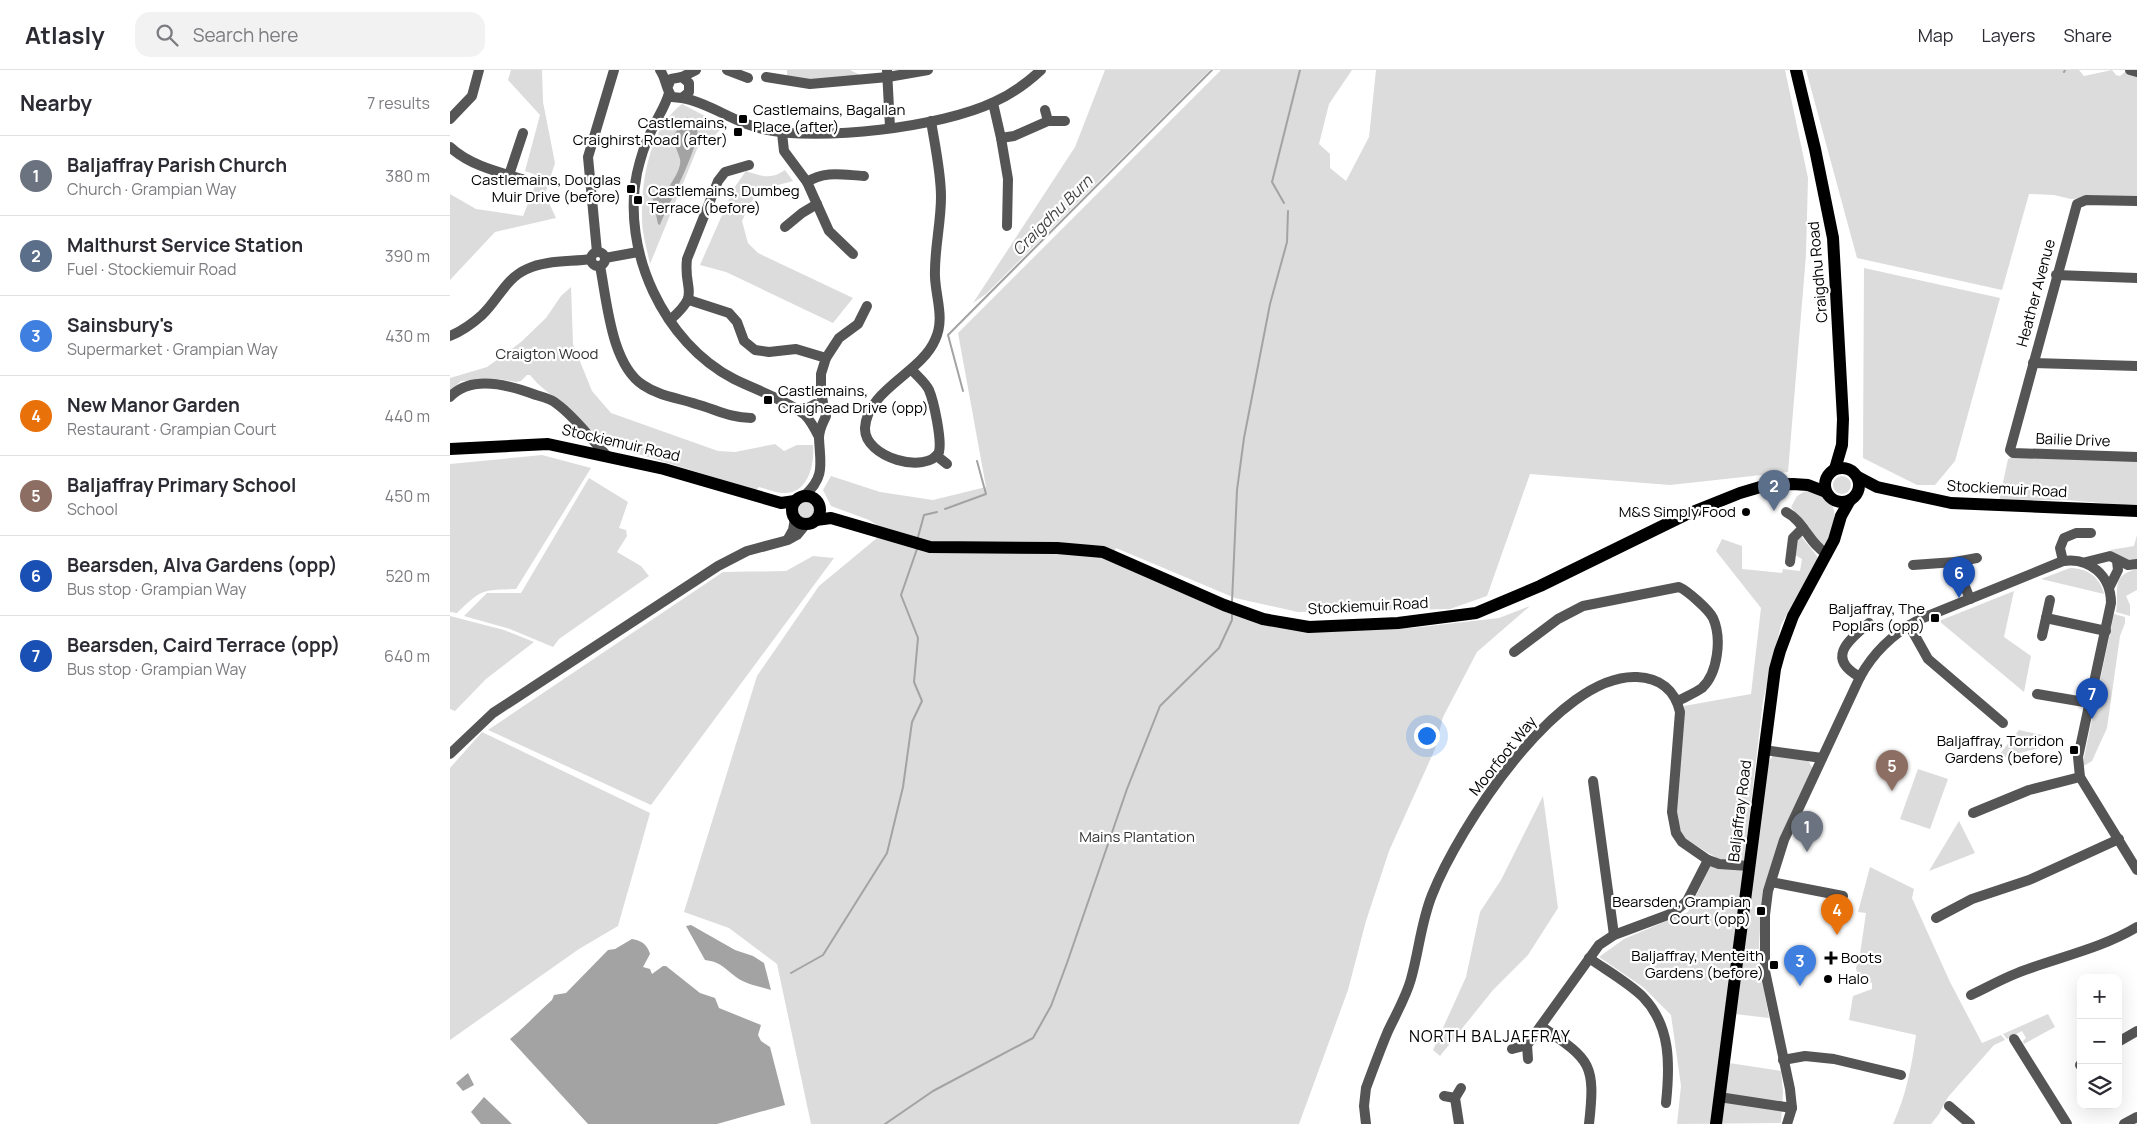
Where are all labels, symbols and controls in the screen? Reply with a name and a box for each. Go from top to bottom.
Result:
search box [135,12,485,57]
text: Atlasly [25,18,105,51]
icon: search [153,21,181,49]
text: Search here [193,22,298,48]
text: Map [1918,23,1953,47]
text: Layers [1981,23,2035,47]
text: Share [2063,23,2112,47]
text: Nearby [20,89,92,117]
text: 7 results [367,92,430,114]
place label: Castlemains, Bagallan Place (after) [753,99,905,137]
place label: Castlemains, Craighirst Road (after) [573,112,728,150]
marker: Castlemains, Bagallan Place (after) [737,113,749,125]
marker: Castlemains, Craighirst Road (after) [732,126,744,138]
text: Baljaffray Parish Church [67,152,287,178]
text: 1 [32,165,40,187]
text: 380 m [385,165,430,187]
place label: Castlemains, Douglas Muir Drive (before) [471,169,621,207]
water label: Craigdhu Burn [1007,170,1097,260]
text: Church · Grampian Way [67,178,237,200]
place label: Castlemains, Dumbeg Terrace (before) [648,180,800,218]
marker: Castlemains, Douglas Muir Drive (before) [625,183,637,195]
marker: Castlemains, Dumbeg Terrace (before) [632,194,644,206]
street label: Craigdhu Road [1803,220,1832,324]
text: Malthurst Service Station [67,232,303,258]
street label: Heather Avenue [2011,236,2060,349]
text: 2 [31,245,41,267]
text: 390 m [385,245,430,267]
text: Fuel · Stockiemuir Road [67,258,236,280]
text: Sainsbury's [67,312,173,338]
text: 3 [31,325,41,347]
text: 430 m [385,325,430,347]
text: Supermarket · Grampian Way [67,338,278,360]
park label: Craigton Wood [496,343,598,364]
place label: Castlemains, Craighead Drive (opp) [778,380,929,418]
text: New Manor Garden [67,392,240,418]
marker: Castlemains, Craighead Drive (opp) [762,394,774,406]
text: 4 [31,405,41,427]
text: 440 m [384,405,430,427]
text: Restaurant · Grampian Court [67,418,277,440]
street label: Stockiemuir Road [560,419,682,466]
street label: Bailie Drive [2035,428,2111,451]
pin: 2 [1758,470,1790,511]
text: Baljaffray Primary School [67,472,296,498]
street label: Stockiemuir Road [1946,475,2068,502]
text: 5 [31,485,41,507]
text: 450 m [385,485,430,507]
text: School [67,498,118,520]
place label: M&S Simply Food [1619,501,1736,522]
marker: M&S Simply Food [1740,506,1752,518]
text: Bearsden, Alva Gardens (opp) [67,552,338,578]
pin: 6 [1943,557,1975,598]
text: 6 [31,565,41,587]
text: 520 m [386,565,430,587]
text: Bus stop · Grampian Way [67,578,246,600]
street label: Stockiemuir Road [1307,592,1429,619]
place label: Baljaffray, The Poplars (opp) [1829,598,1925,636]
marker: Baljaffray, The Poplars (opp) [1929,612,1941,624]
text: Bearsden, Caird Terrace (opp) [67,632,340,658]
text: 7 [32,645,40,667]
text: 640 m [384,645,430,667]
text: Bus stop · Grampian Way [67,658,246,680]
pin: 7 [2076,678,2108,719]
street label: Moorfoot Way [1464,711,1541,800]
your location [1414,723,1440,749]
place label: Baljaffray, Torridon Gardens (before) [1937,730,2064,768]
marker: Baljaffray, Torridon Gardens (before) [2068,744,2080,756]
pin: 5 [1876,750,1908,791]
street label: Baljaffray Road [1723,759,1756,863]
pin: 1 [1791,811,1823,852]
park label: Mains Plantation [1079,826,1195,847]
place label: Bearsden, Grampian Court (opp) [1612,891,1751,929]
pin: 4 [1821,894,1853,935]
marker: Bearsden, Grampian Court (opp) [1755,905,1767,917]
place label: Baljaffray, Menteith Gardens (before) [1631,945,1764,983]
pin: 3 [1784,945,1816,986]
place label: Boots [1841,947,1882,968]
marker: Boots [1825,952,1837,964]
marker: Baljaffray, Menteith Gardens (before) [1768,959,1780,971]
place label: Halo [1838,968,1869,989]
marker: Halo [1822,973,1834,985]
map controls [2077,974,2122,1109]
button: + [2077,974,2122,1019]
button: − [2077,1019,2122,1064]
district label: NORTH BALJAFFRAY [1409,1025,1571,1047]
button: layers [2077,1064,2122,1109]

